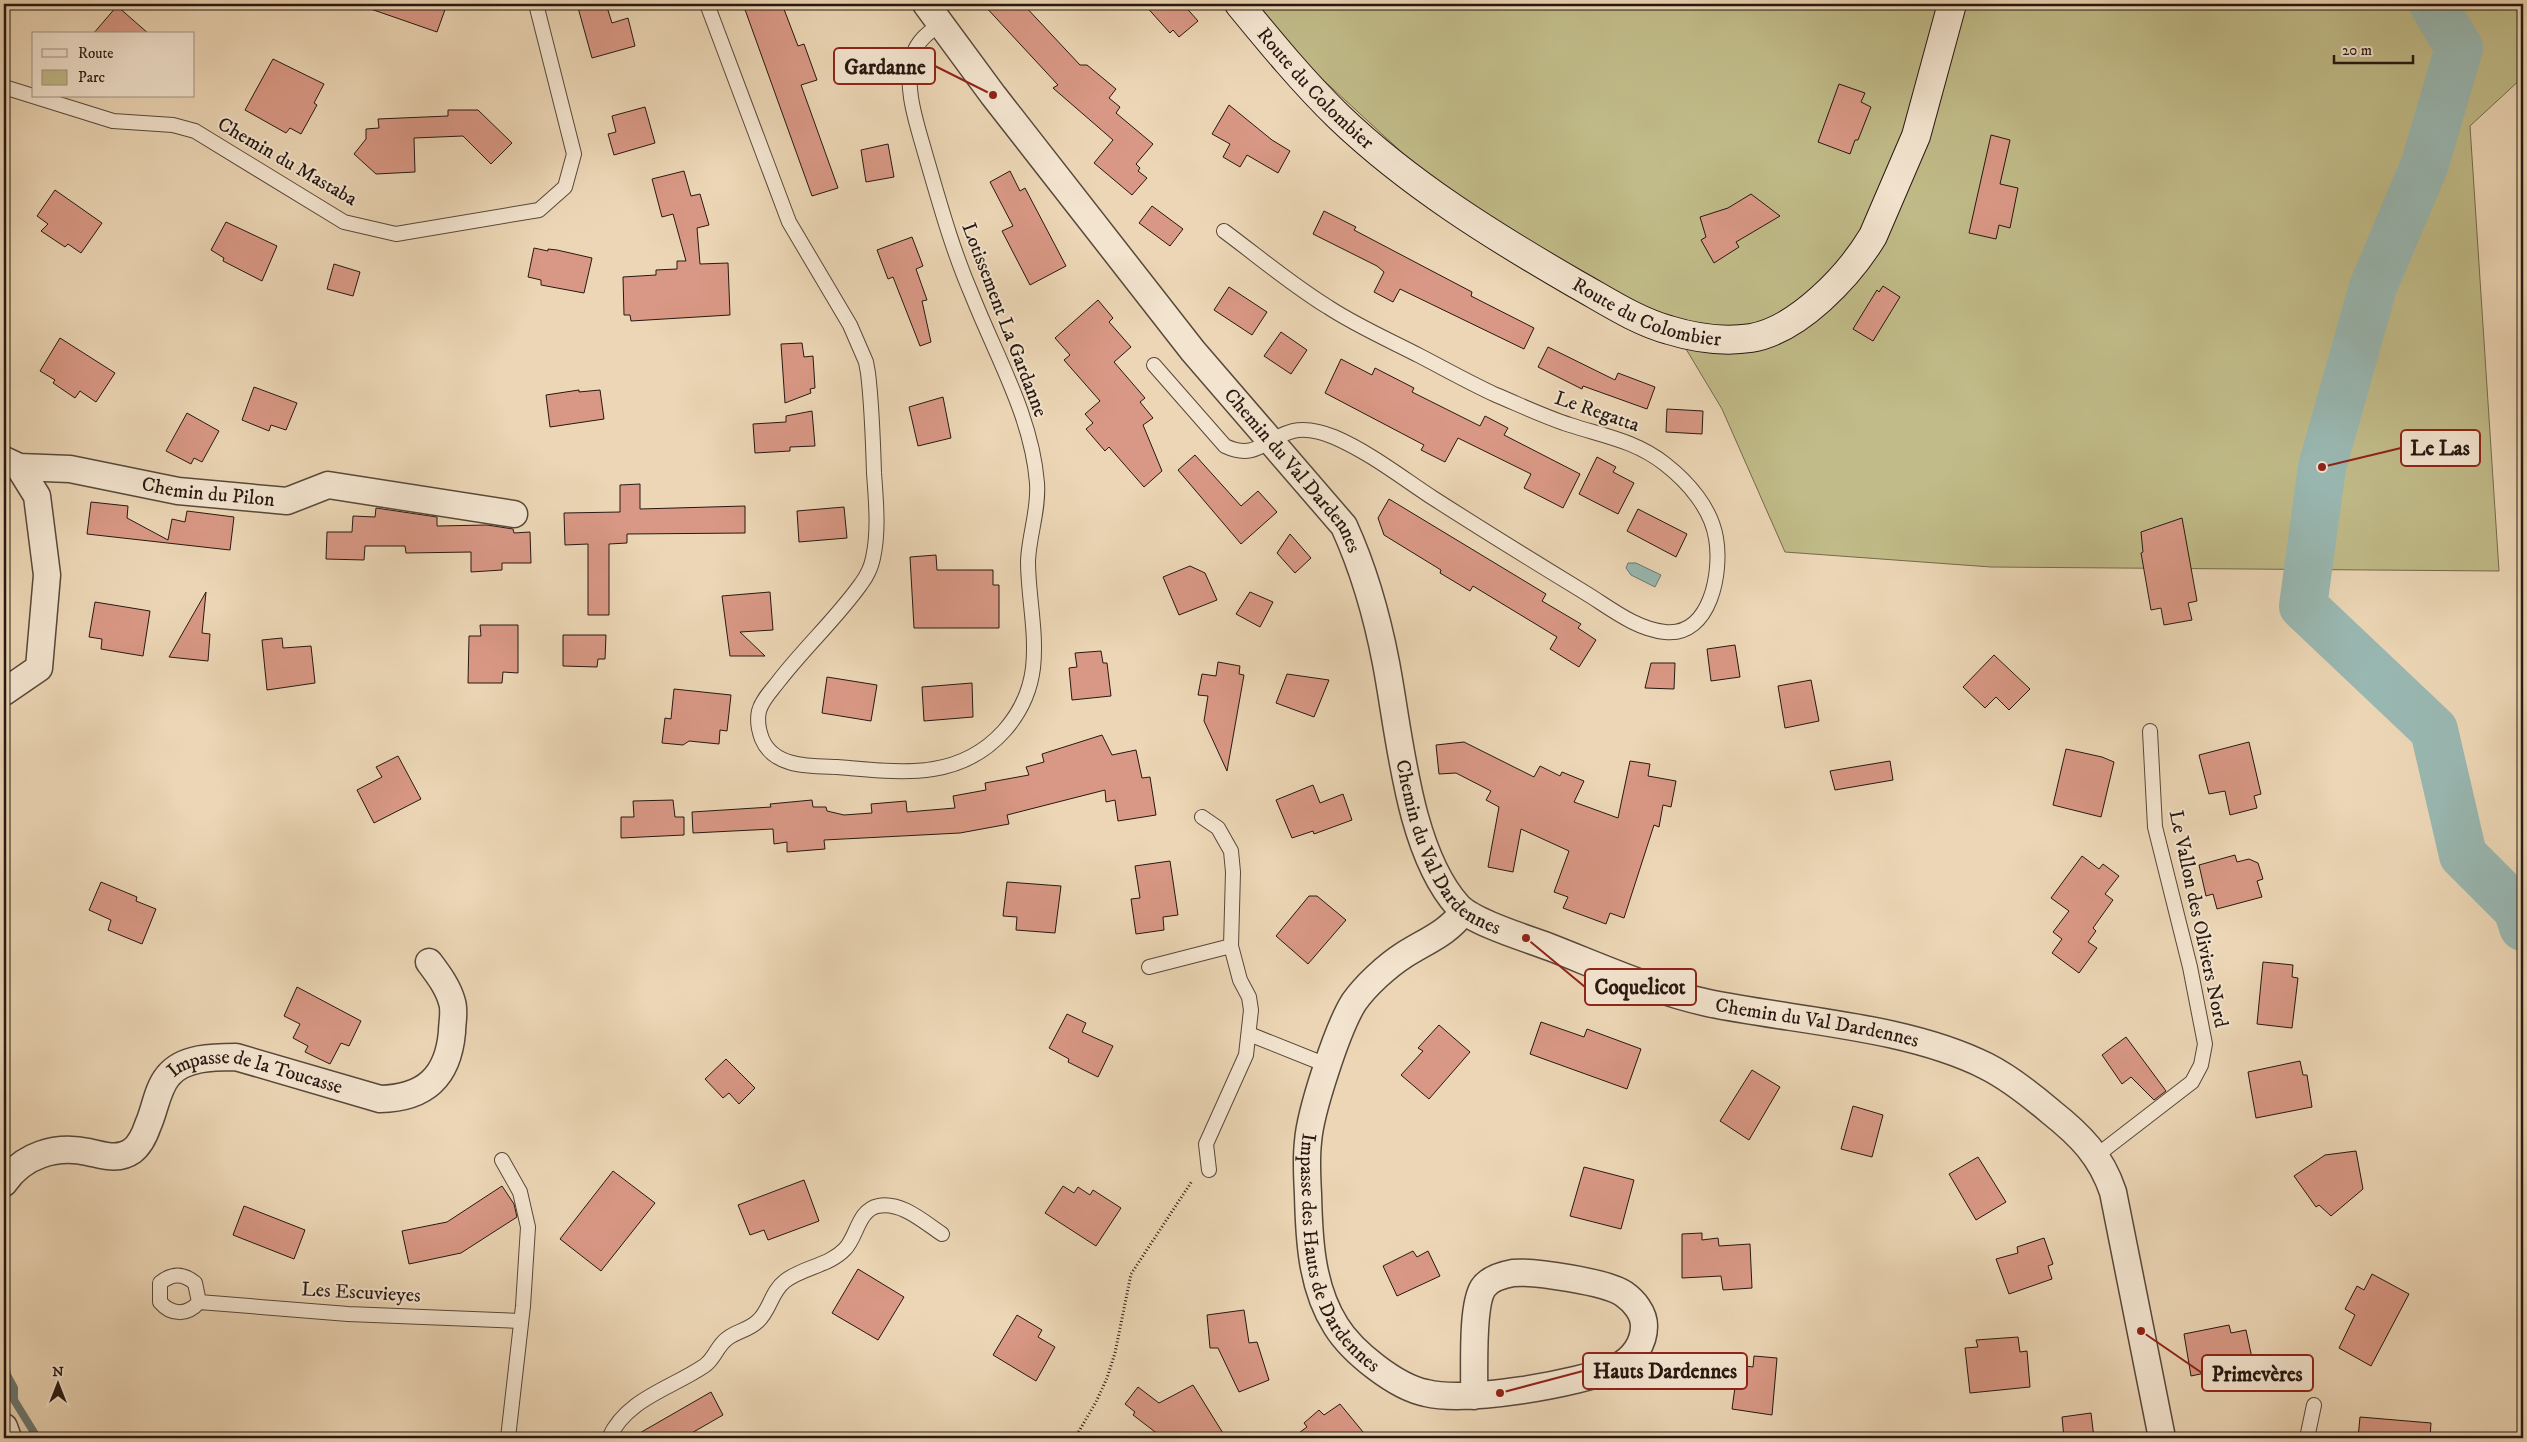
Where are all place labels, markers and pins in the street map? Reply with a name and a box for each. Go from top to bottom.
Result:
callout: Gardanne [834,48,935,84]
callout: Le Las [2401,430,2480,466]
callout: Coquelicot [1585,969,1696,1005]
callout: Hauts Dardennes [1583,1353,1747,1389]
callout: Primevères [2202,1355,2313,1391]

